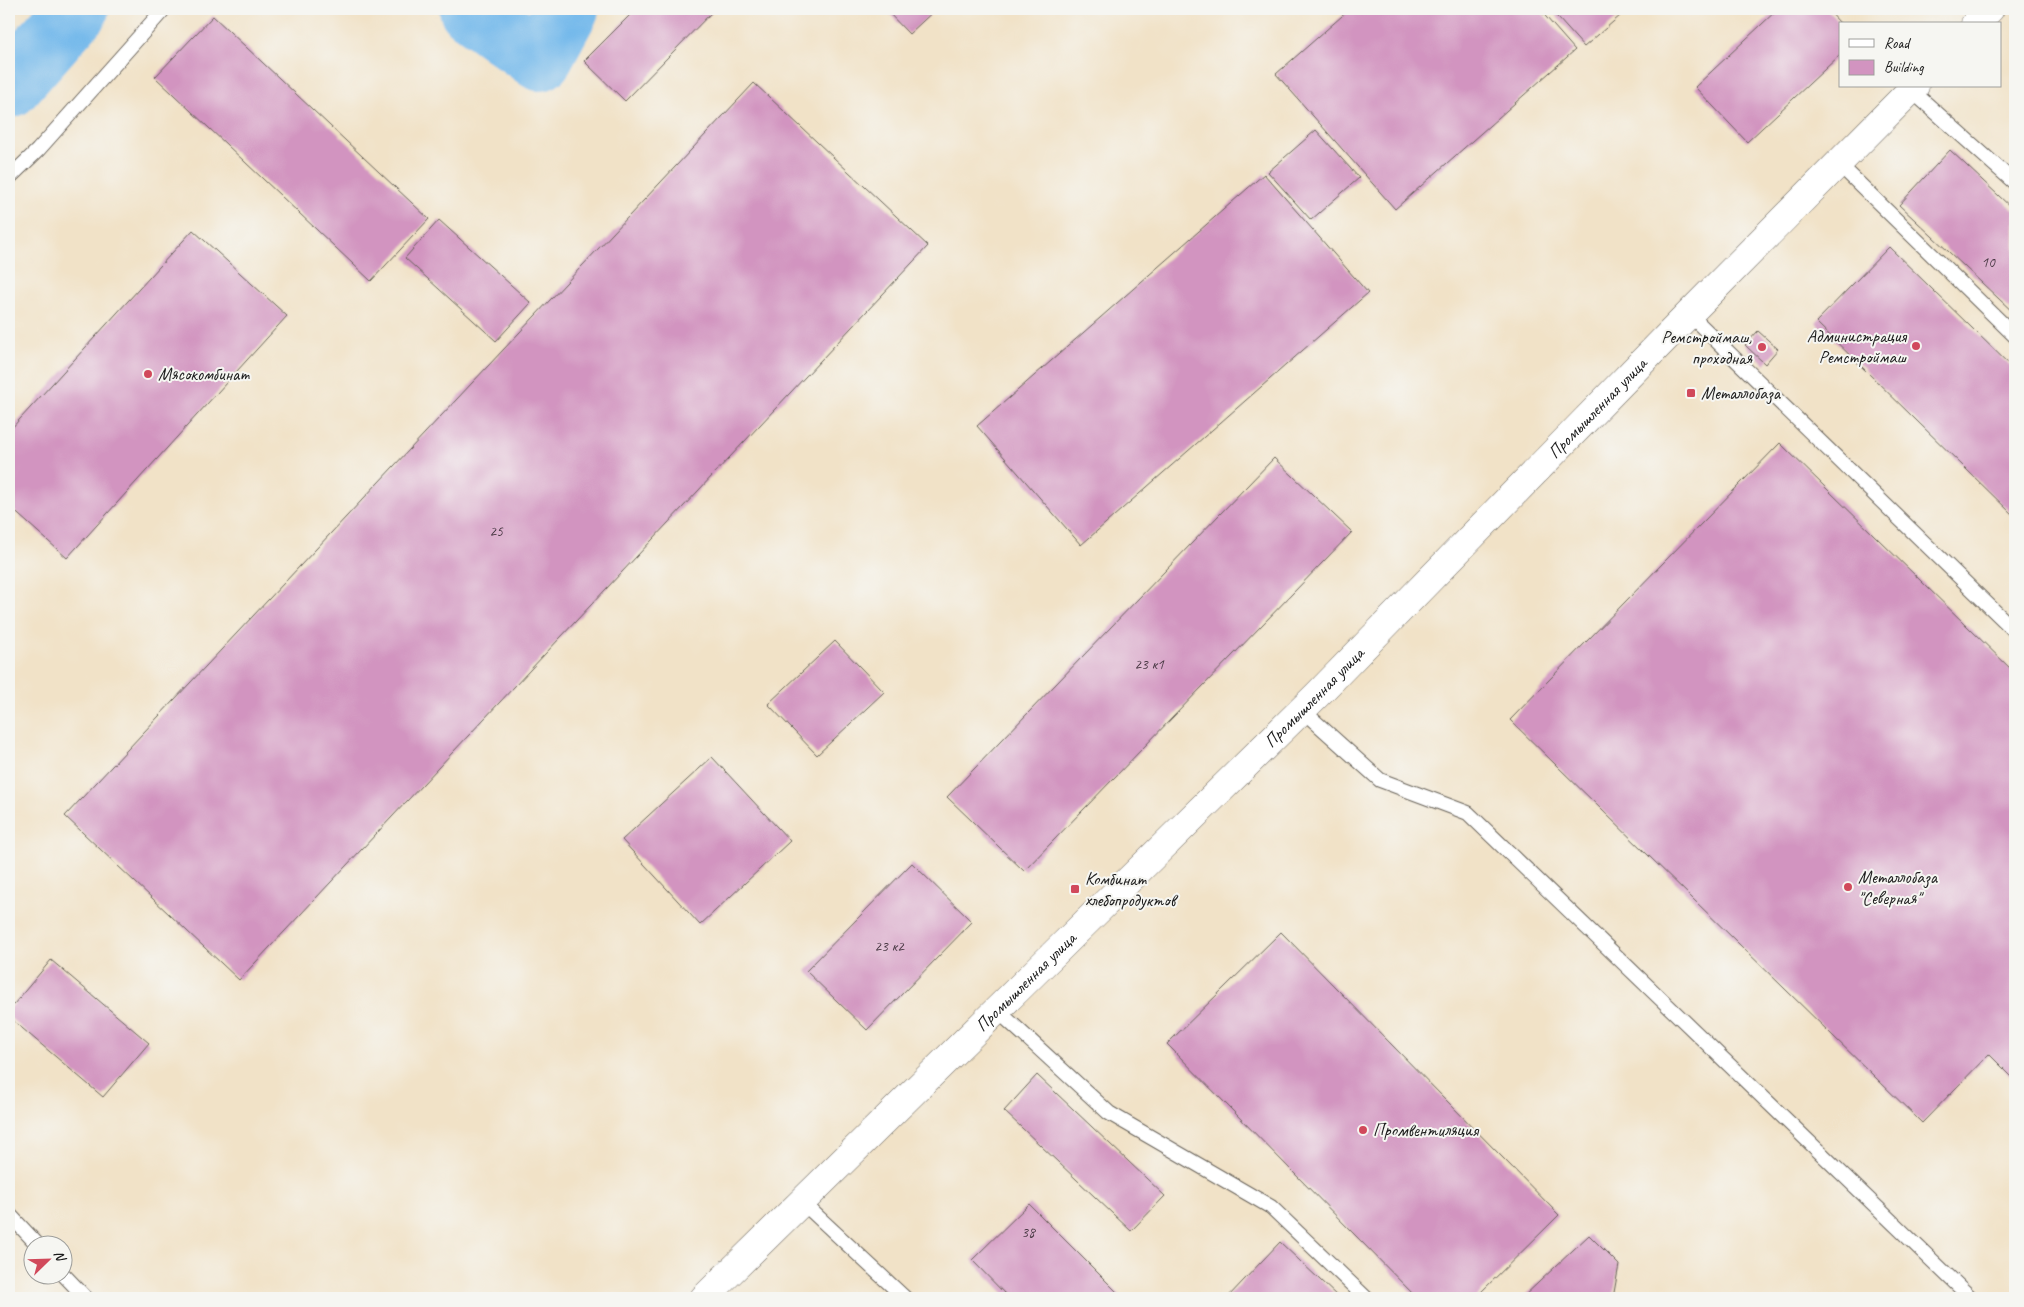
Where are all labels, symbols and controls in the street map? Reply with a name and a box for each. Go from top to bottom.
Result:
legend [1839,22,2002,88]
text: Road [1884,34,1911,53]
text: Building [1884,58,1924,77]
house number: 10 [1981,253,1996,272]
place label: Администрация Ремстроймаш [1807,325,1907,368]
place label: Ремстроймаш, проходная [1661,326,1753,369]
marker: Администрация Ремстроймаш [1910,340,1922,352]
marker: Ремстроймаш, проходная [1756,341,1768,353]
street label: Промышленная улица [1543,352,1652,463]
place label: Мясокомбинат [158,363,250,385]
marker: Мясокомбинат [142,368,154,380]
place label: Металлобаза [1701,382,1782,405]
marker: Металлобаза [1685,387,1697,399]
house number: 25 [489,522,504,541]
street label: Промышленная улица [1259,642,1370,752]
house number: 23 к1 [1134,655,1165,674]
place label: Металлобаза "Северная" [1858,866,1939,909]
place label: Комбинат хлебопродуктов [1085,868,1179,911]
marker: Металлобаза "Северная" [1842,881,1854,893]
marker: Комбинат хлебопродуктов [1069,883,1081,895]
street label: Промышленная улица [971,926,1082,1036]
house number: 23 к2 [874,937,905,956]
place label: Промвентиляция [1373,1119,1480,1141]
marker: Промвентиляция [1357,1124,1369,1136]
house number: 38 [1021,1223,1036,1242]
north arrow [22,1234,72,1284]
text: N [50,1248,70,1265]

